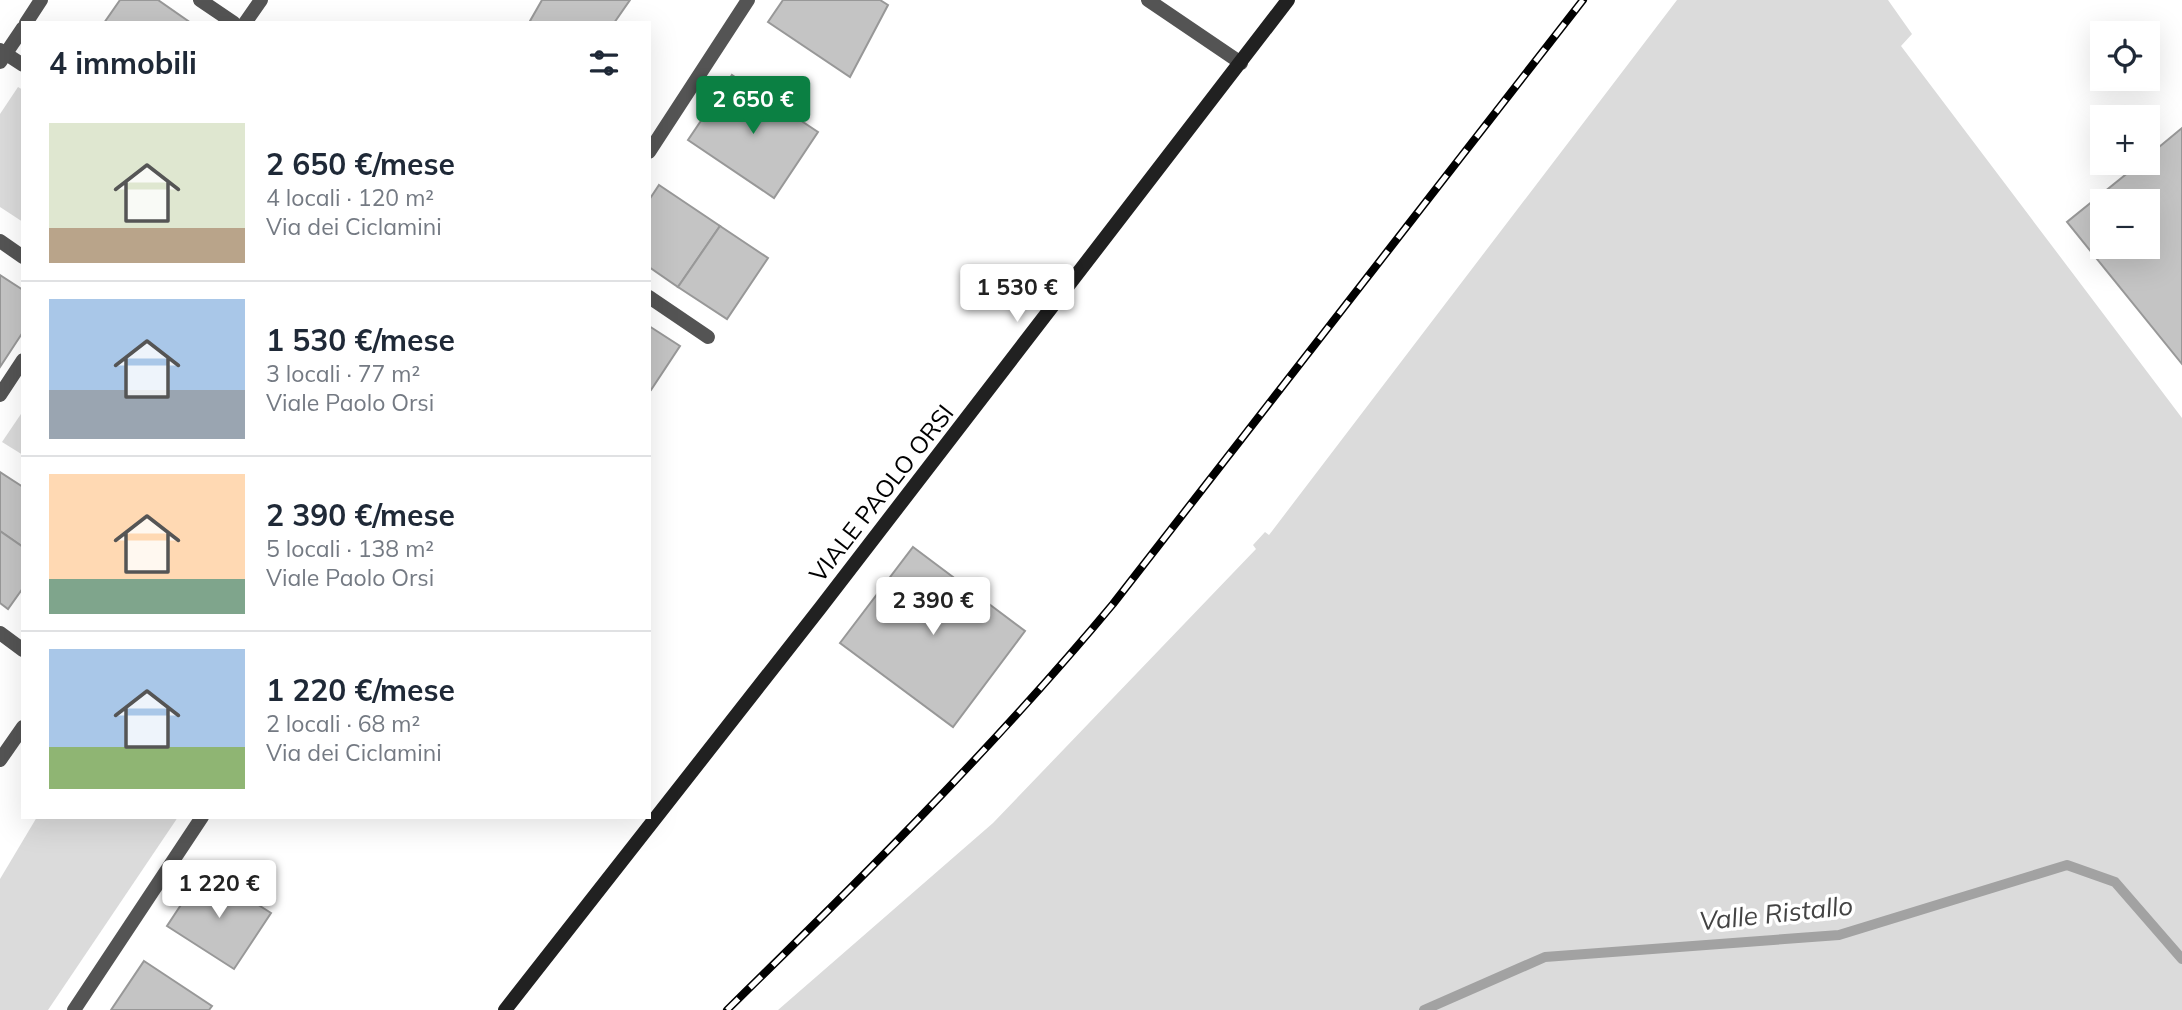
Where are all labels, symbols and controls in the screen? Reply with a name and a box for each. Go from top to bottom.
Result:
map controls [2090,21,2160,259]
button: locate [2090,21,2160,91]
text: 4 immobili [49,44,197,82]
icon: filters [585,44,623,82]
pin: 2 650 € [688,76,818,136]
text: 2 650 € [712,84,794,113]
button: + [2090,105,2160,175]
text: 2 650 €/mese [266,145,455,183]
icon: home [105,151,189,235]
text: 4 locali · 120 m² [266,183,434,212]
button: − [2090,189,2160,259]
text: Via dei Ciclamini [266,212,442,241]
pin: 1 530 € [952,264,1082,324]
text: 1 530 € [976,272,1058,301]
text: 1 530 €/mese [266,321,455,359]
icon: home [105,327,189,411]
text: 3 locali · 77 m² [266,359,420,388]
text: Viale Paolo Orsi [266,388,434,417]
street label: VIALE PAOLO ORSI [802,398,960,588]
text: 2 390 €/mese [266,496,455,534]
icon: home [105,502,189,586]
text: 5 locali · 138 m² [266,534,434,563]
text: Viale Paolo Orsi [266,563,434,592]
pin: 2 390 € [868,578,998,637]
text: 2 390 € [892,585,974,614]
text: 1 220 €/mese [266,671,455,709]
icon: home [105,677,189,761]
text: 2 locali · 68 m² [266,709,420,738]
text: Via dei Ciclamini [266,738,442,767]
pin: 1 220 € [154,860,284,920]
text: 1 220 € [178,868,260,897]
water label: Valle Ristallo [1697,889,1855,937]

